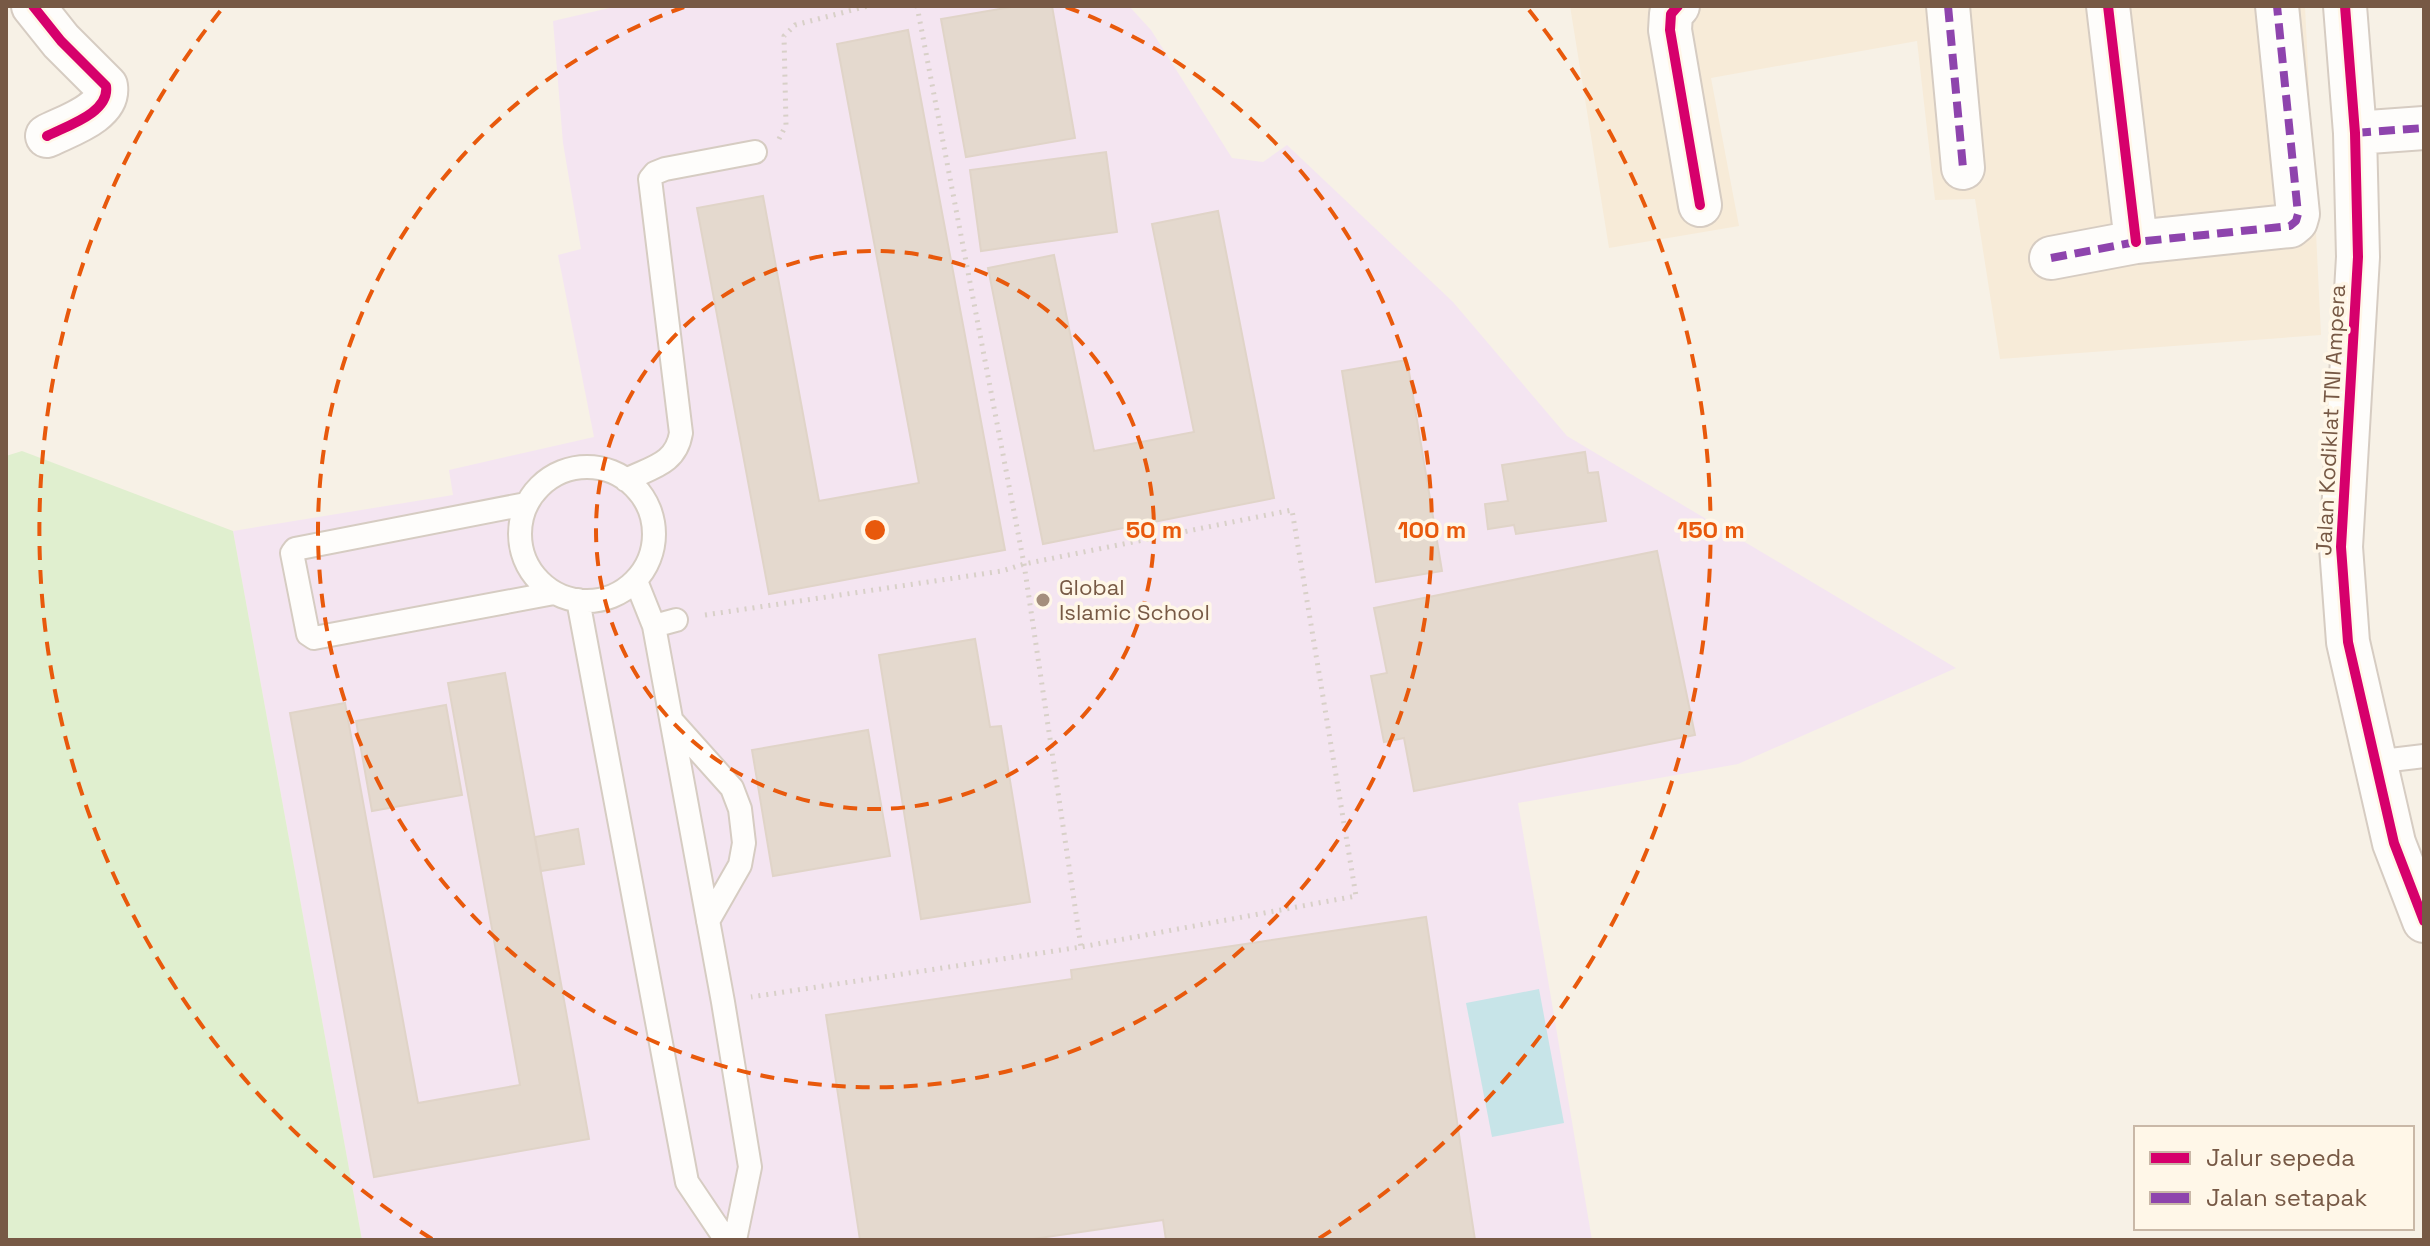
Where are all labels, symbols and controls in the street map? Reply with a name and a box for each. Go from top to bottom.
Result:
street label: Jalan Kodiklat TNI Ampera [2309,283,2351,556]
text: 50 m [1126,514,1182,545]
text: 100 m [1398,514,1466,545]
text: 150 m [1677,514,1745,545]
centre of rings [861,516,889,544]
place label: Global Islamic School [1059,573,1210,626]
marker: Global Islamic School [1034,591,1052,609]
legend [2134,1126,2414,1230]
text: Jalur sepeda [2206,1142,2355,1173]
text: Jalan setapak [2206,1182,2367,1213]

